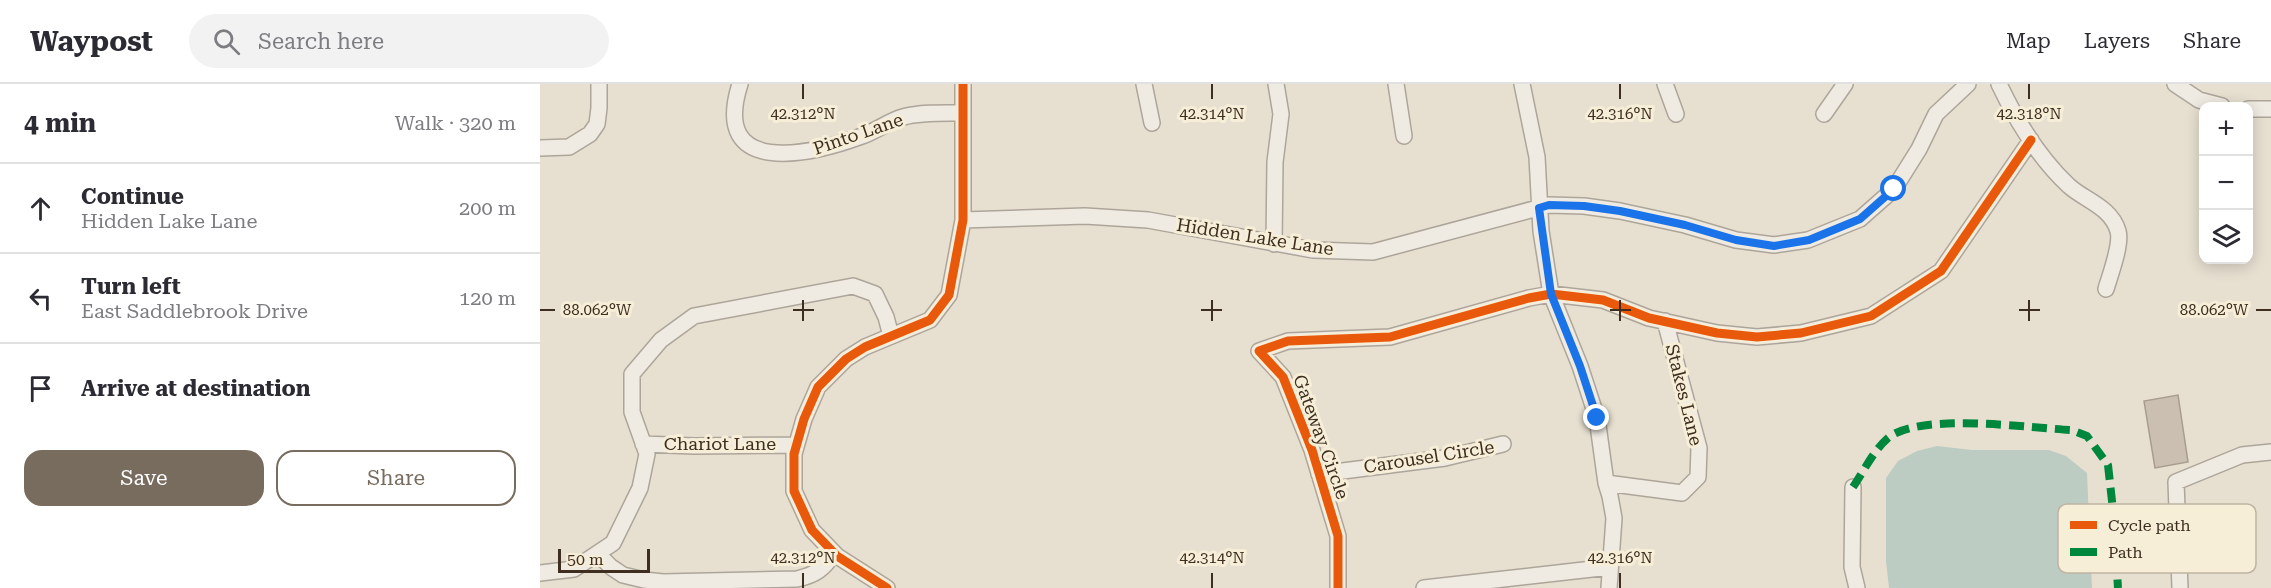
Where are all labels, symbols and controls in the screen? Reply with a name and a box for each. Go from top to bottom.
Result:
search box [189,14,609,68]
text: Waypost [30,25,153,58]
icon: search [210,25,243,58]
text: Search here [258,29,384,54]
text: Map [2006,29,2051,53]
text: Layers [2084,29,2150,53]
text: Share [2183,29,2241,53]
map controls [2199,102,2253,264]
button: + [2199,102,2253,156]
text: 42.312°N [770,105,836,123]
text: 42.314°N [1179,105,1245,123]
text: 42.316°N [1587,105,1653,123]
text: 42.318°N [1996,105,2062,123]
text: 4 min [24,108,96,138]
street label: Pinto Lane [810,108,906,159]
text: Walk · 320 m [395,111,516,135]
button: − [2199,156,2253,210]
route start [1880,175,1906,201]
text: Continue [81,184,184,209]
icon: ahead [24,192,57,225]
text: 200 m [459,196,516,220]
text: Hidden Lake Lane [81,209,257,233]
button: layers [2199,210,2253,264]
street label: Hidden Lake Lane [1175,214,1335,259]
text: Turn left [81,274,181,299]
icon: left [24,282,57,315]
text: 120 m [459,286,516,310]
text: East Saddlebrook Drive [81,299,308,323]
text: 88.062°W [563,301,632,319]
text: 88.062°W [2180,301,2249,319]
street label: Stakes Lane [1662,342,1707,448]
icon: arrive [24,372,57,405]
street label: Gateway Circle [1289,372,1354,502]
text: Arrive at destination [81,376,310,401]
route end [1583,404,1609,430]
street label: Chariot Lane [664,433,776,454]
street label: Carousel Circle [1362,436,1496,477]
button: Save [24,450,264,506]
button: Share [276,450,516,506]
legend [2058,504,2256,573]
text: Cycle path [2108,516,2191,535]
text: Path [2108,543,2143,562]
scale bar [558,546,650,574]
text: 42.312°N [770,549,836,567]
text: 42.314°N [1179,549,1245,567]
text: 42.316°N [1587,549,1653,567]
text: 50 m [567,550,604,569]

